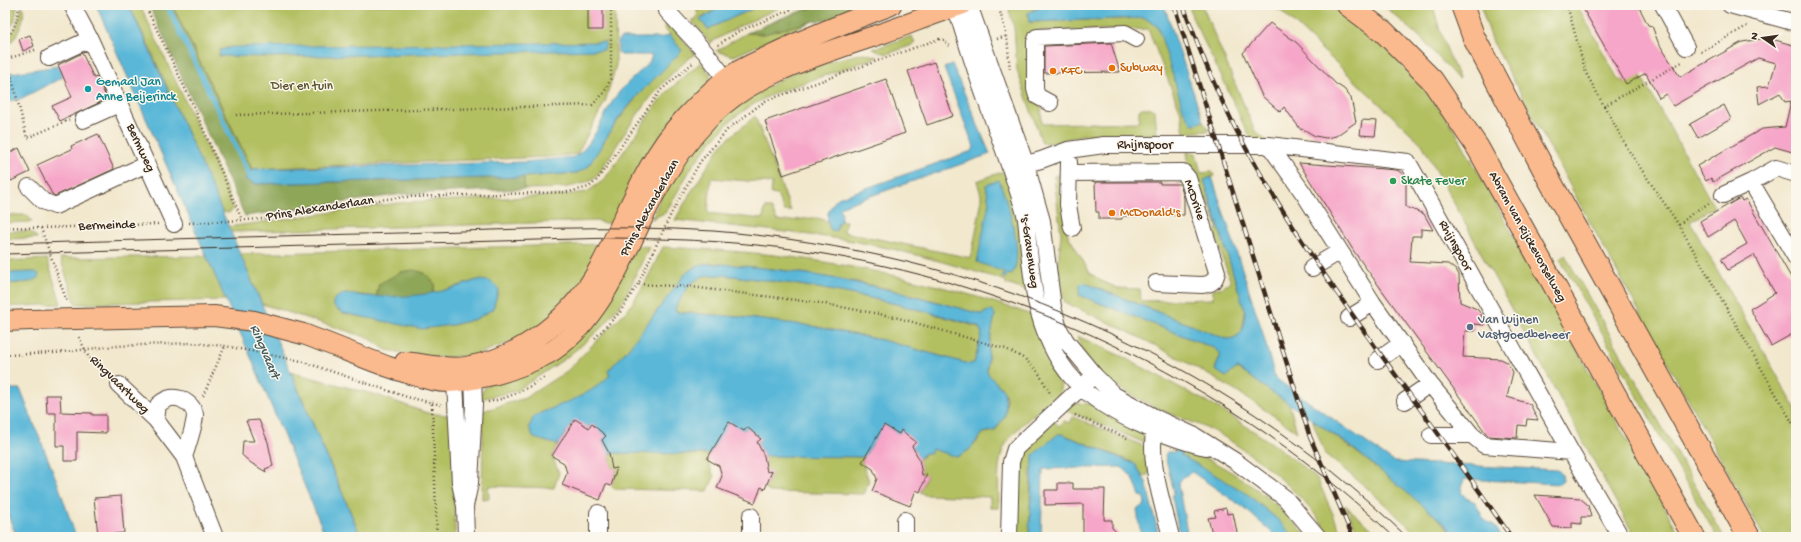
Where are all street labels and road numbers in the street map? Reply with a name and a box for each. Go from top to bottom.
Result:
street label: Bermweg [122,121,158,174]
street label: Rhijnspoor [1117,138,1174,153]
street label: Prins Alexanderlaan [617,156,683,260]
street label: Abram van Rijckevorselweg [1485,169,1569,305]
street label: McDrive [1180,178,1208,222]
street label: Prins Alexanderlaan [264,193,376,225]
street label: 's-Gravenweg [1016,213,1042,289]
street label: Bermeinde [77,217,136,235]
street label: Rhijnspoor [1435,218,1476,275]
street label: Ringvaartweg [86,353,152,417]

